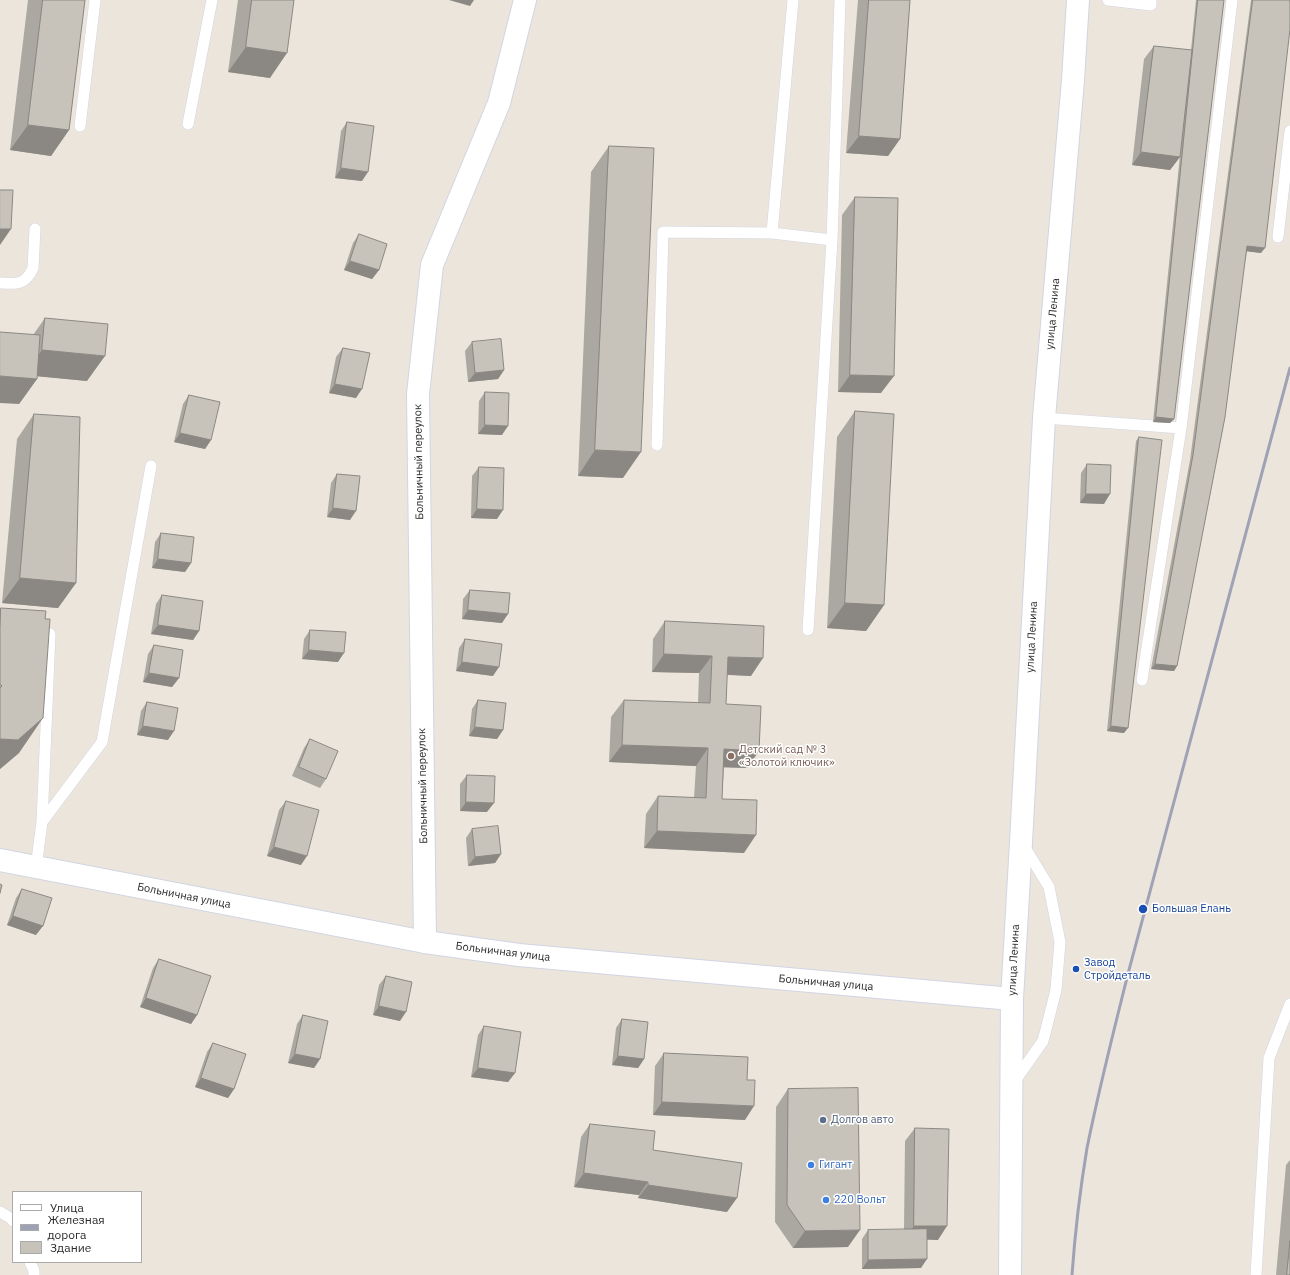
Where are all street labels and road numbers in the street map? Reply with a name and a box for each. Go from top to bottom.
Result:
street label: улица Ленина [1043,278,1063,350]
street label: Больничный переулок [411,404,427,520]
street label: улица Ленина [1024,601,1040,673]
street label: Больничный переулок [415,728,431,844]
street label: Больничная улица [136,880,232,912]
street label: улица Ленина [1006,924,1022,996]
street label: Больничная улица [455,940,551,964]
street label: Больничная улица [778,972,874,994]

